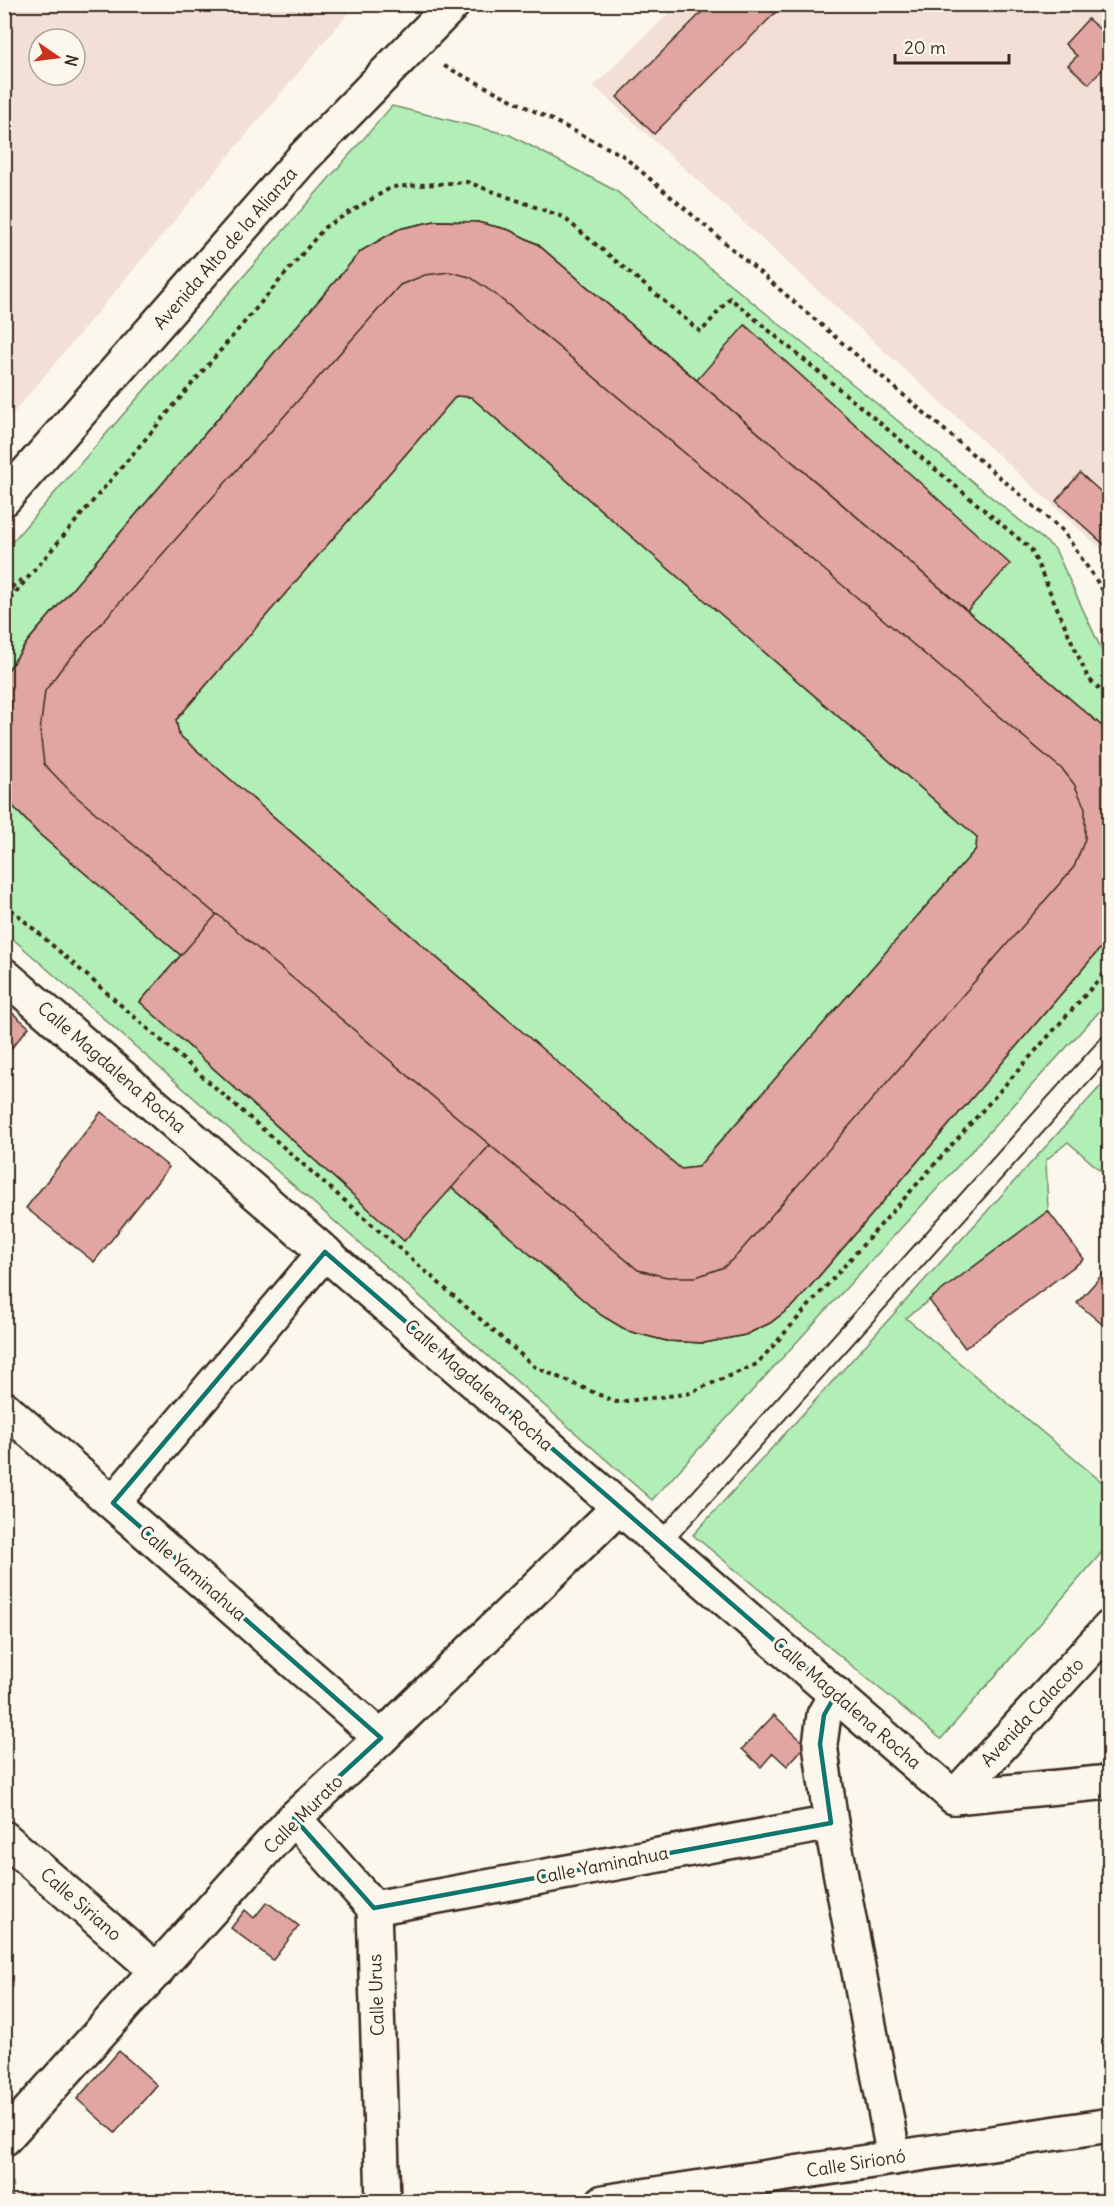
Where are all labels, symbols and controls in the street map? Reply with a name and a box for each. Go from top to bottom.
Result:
north arrow [27,27,87,87]
scale bar [895,27,1009,65]
text: 20 m [904,36,946,59]
text: N [61,53,83,68]
street label: Avenida Alto de la Alianza [148,162,302,334]
street label: Calle Magdalena Rocha [33,996,191,1138]
street label: Calle Magdalena Rocha [400,1314,558,1456]
street label: Calle Yaminahua [135,1520,251,1626]
street label: Calle Magdalena Rocha [768,1632,926,1774]
street label: Avenida Calacoto [976,1653,1088,1771]
street label: Calle Murato [259,1770,347,1858]
street label: Calle Yaminahua [534,1841,670,1889]
street label: Calle Siriano [36,1862,126,1946]
street label: Calle Urus [363,1954,389,2036]
street label: Calle Sirionó [805,2144,907,2182]

